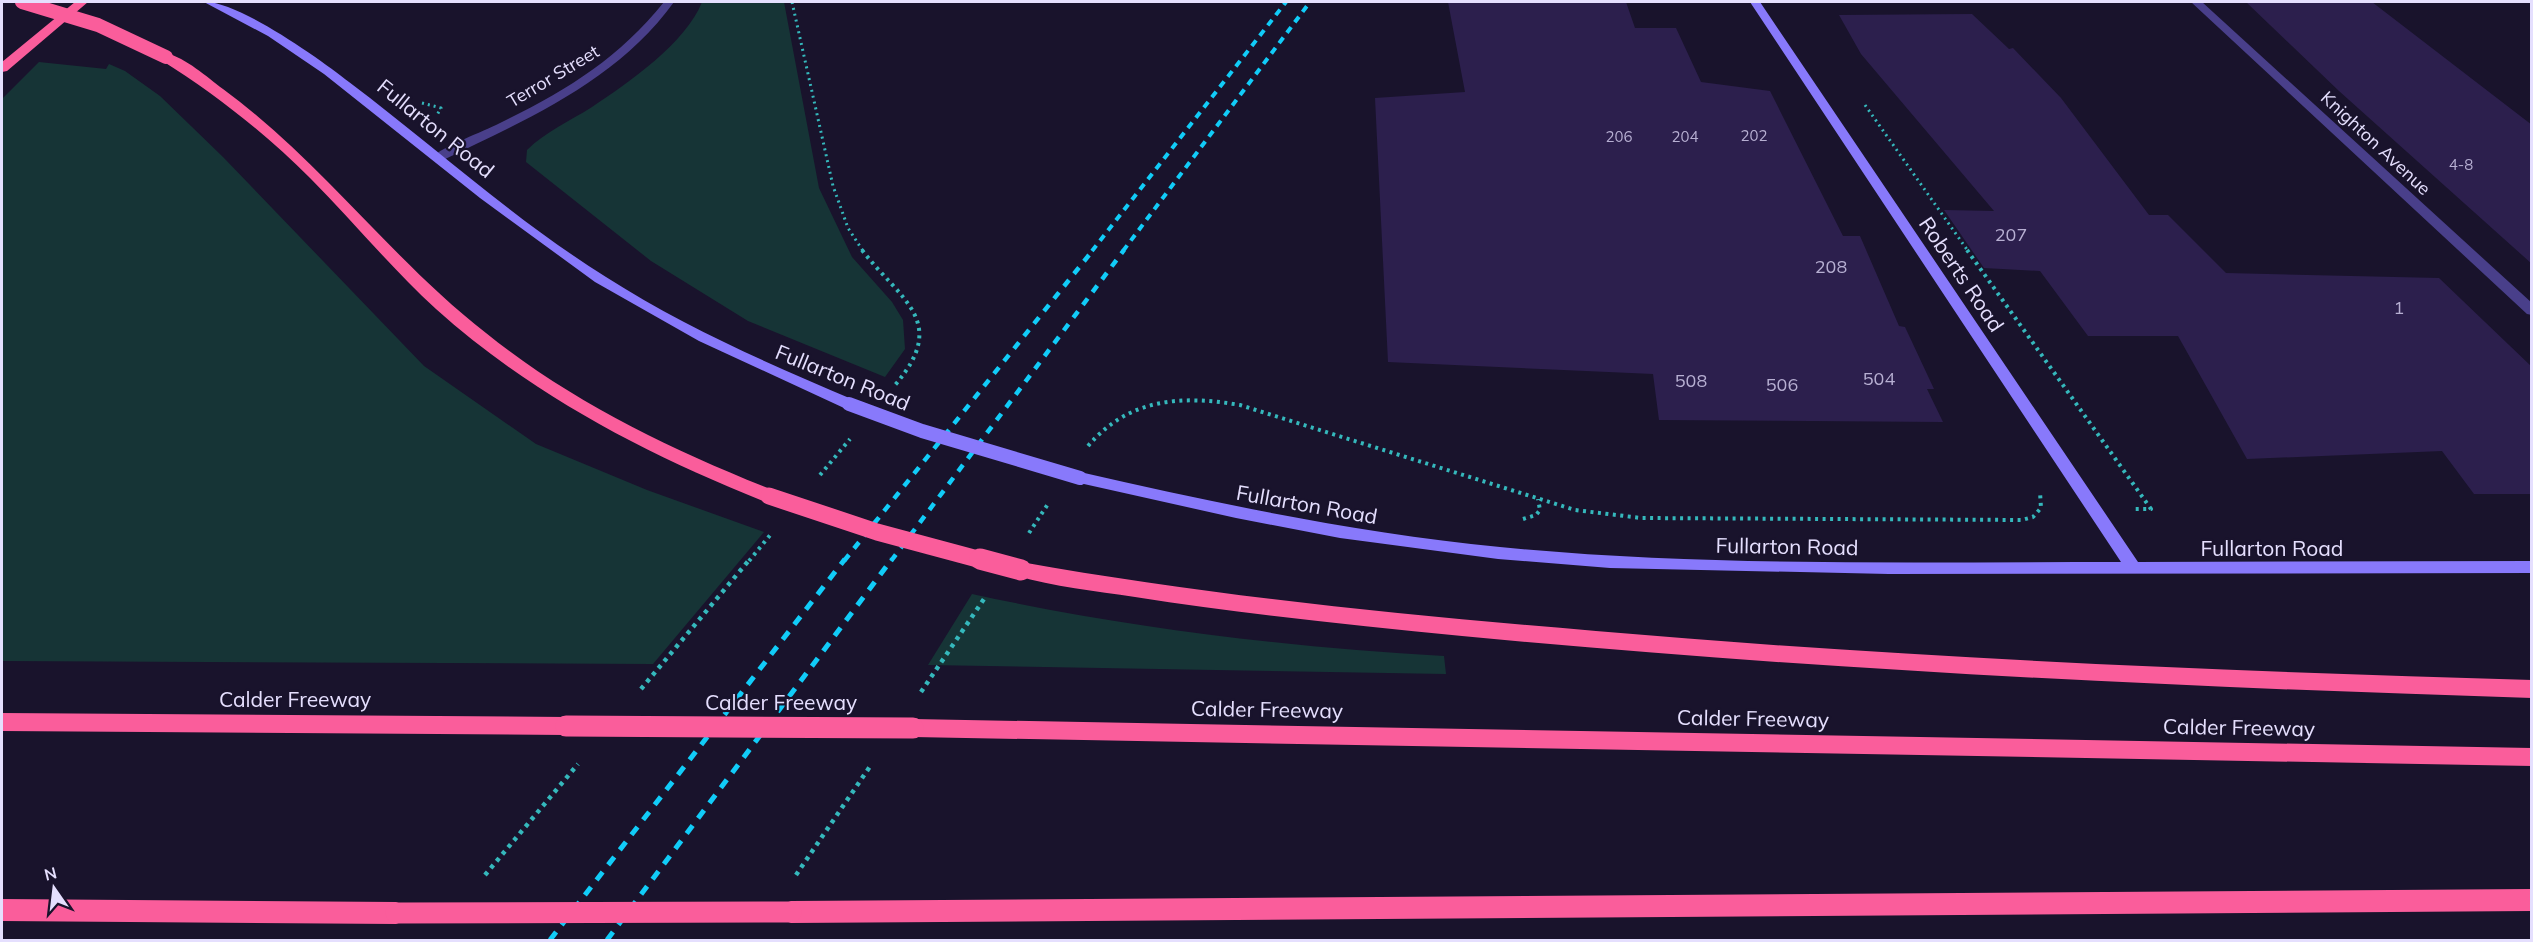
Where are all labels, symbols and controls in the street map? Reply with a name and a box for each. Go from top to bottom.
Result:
street label: Terror Street [503,39,603,113]
street label: Fullarton Road [372,73,500,183]
street label: Knighton Avenue [2316,86,2436,200]
house number: 202 [1740,126,1768,145]
house number: 206 [1605,127,1633,146]
house number: 204 [1671,127,1699,146]
house number: 4-8 [2449,155,2473,174]
street label: Roberts Road [1914,212,2010,336]
house number: 207 [1995,223,2027,246]
house number: 208 [1815,255,1847,278]
house number: 1 [2394,296,2404,319]
street label: Fullarton Road [772,338,914,416]
house number: 504 [1863,367,1895,390]
house number: 508 [1675,369,1707,392]
house number: 506 [1766,373,1798,396]
street label: Fullarton Road [1234,479,1380,529]
street label: Fullarton Road [1715,532,1859,560]
street label: Fullarton Road [2201,535,2343,561]
street label: Calder Freeway [219,686,371,712]
street label: Calder Freeway [705,689,857,715]
street label: Calder Freeway [1191,695,1343,723]
street label: Calder Freeway [1677,704,1829,732]
street label: Calder Freeway [2163,713,2315,741]
north arrow [24,858,84,918]
text: N [42,862,59,885]

